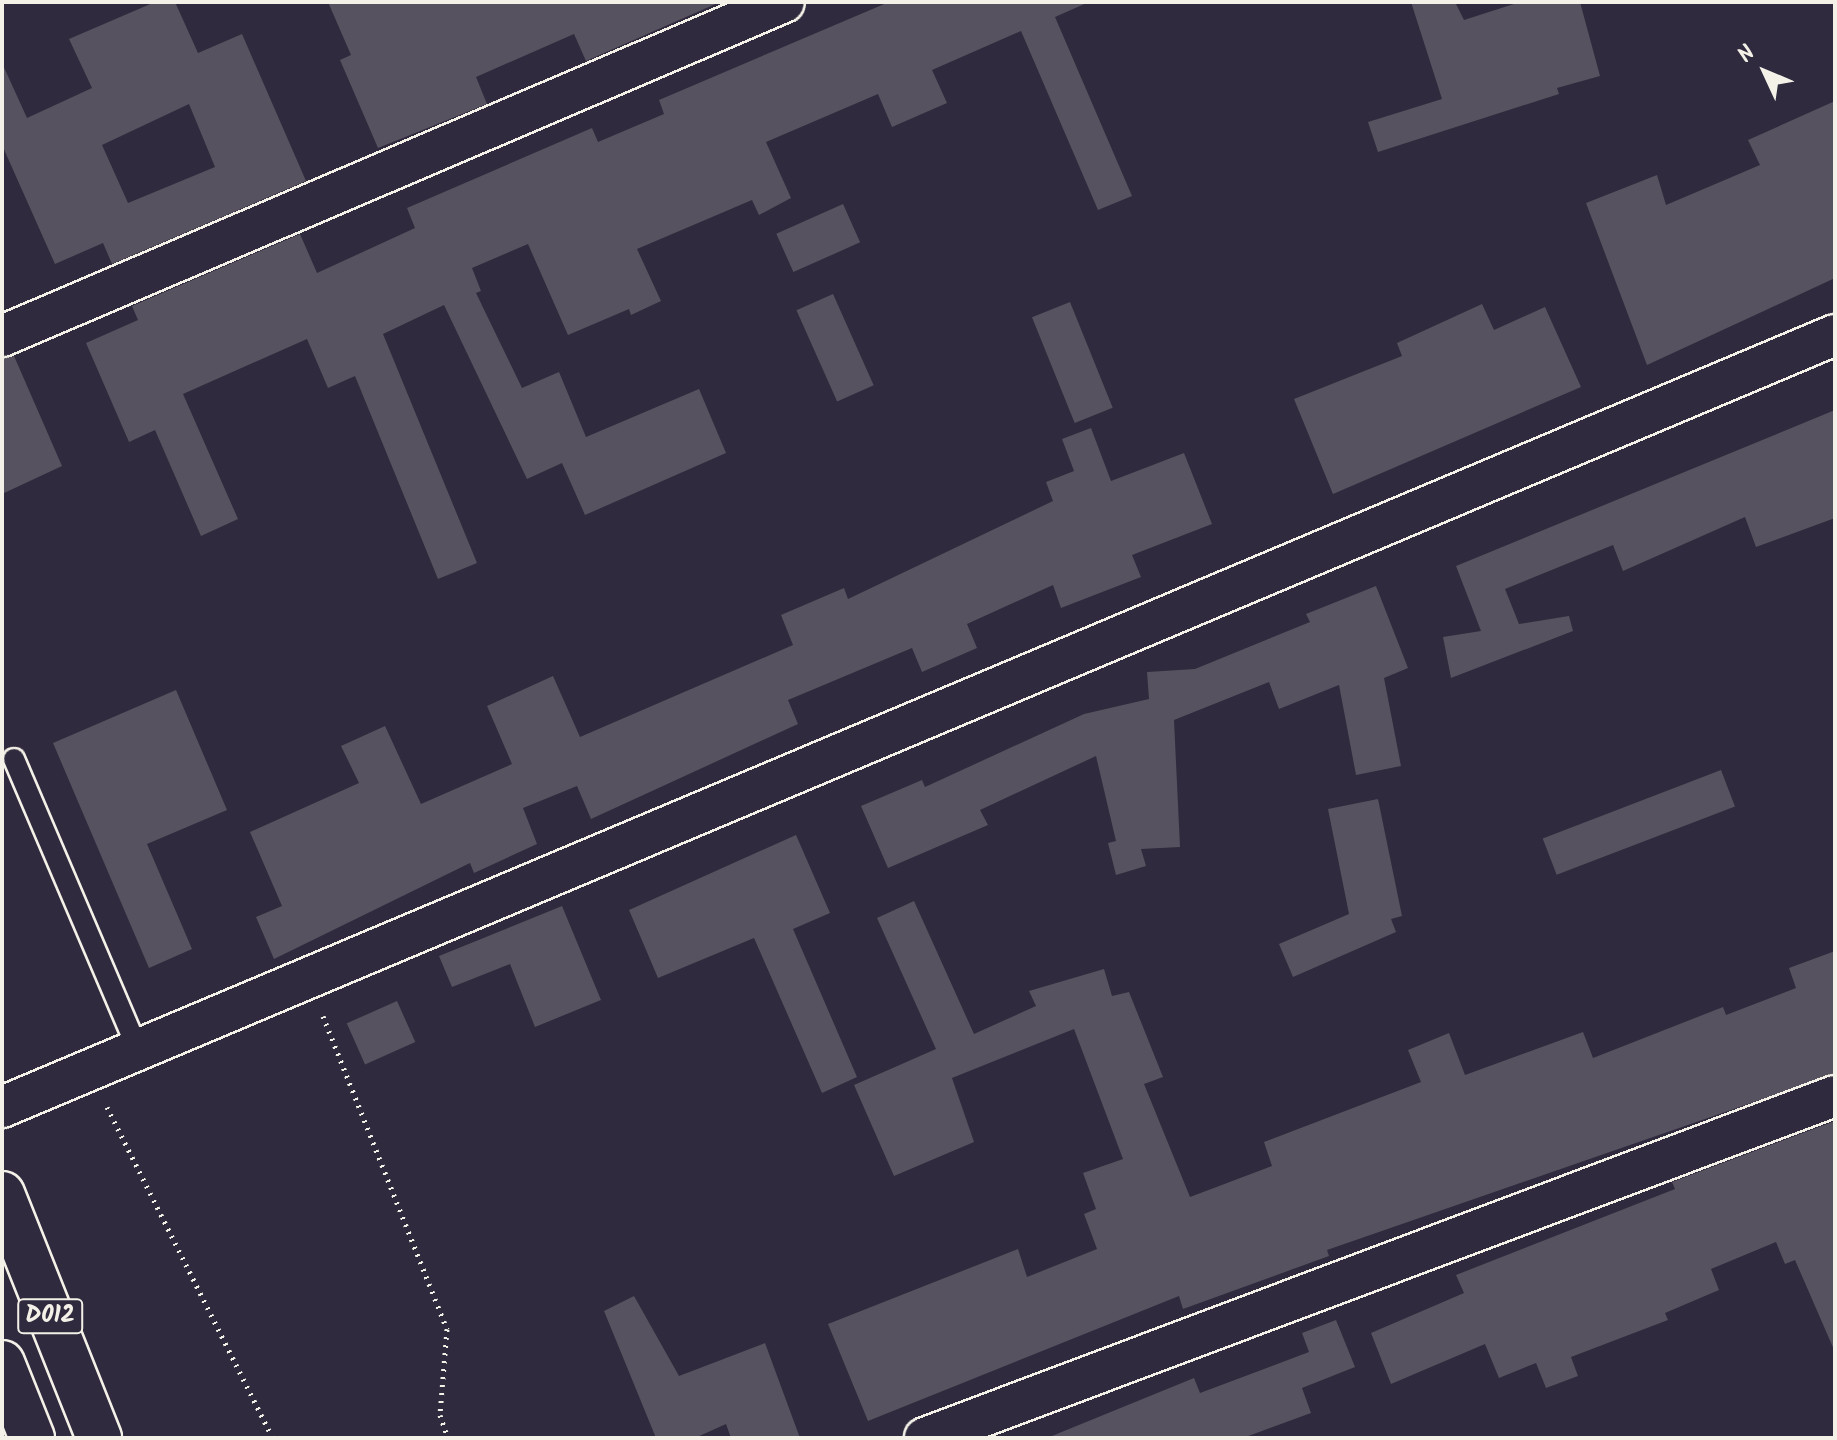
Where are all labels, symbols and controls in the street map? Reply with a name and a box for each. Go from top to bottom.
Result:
north arrow [1725,32,1805,112]
text: N [1730,38,1765,72]
road number: D012 [16,1296,84,1336]

